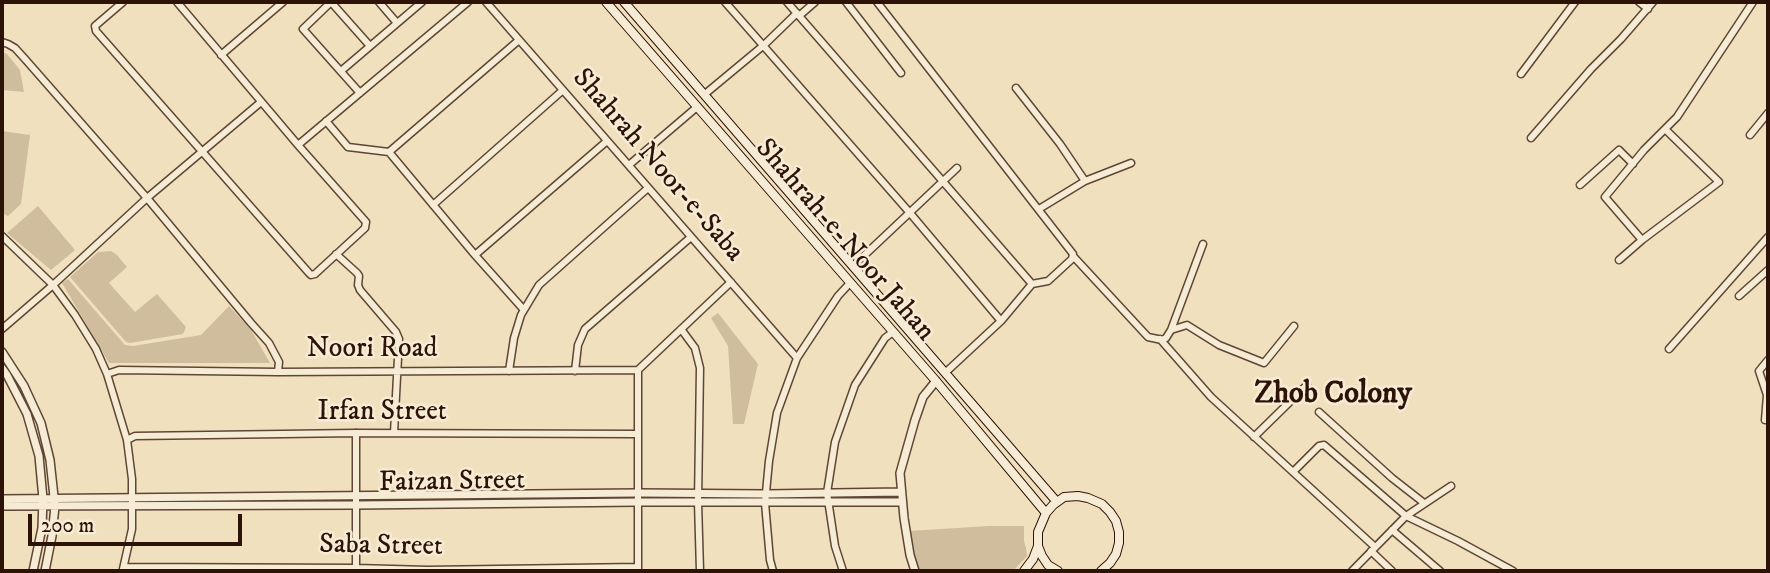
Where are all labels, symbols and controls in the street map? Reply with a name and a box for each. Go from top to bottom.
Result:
street label: Shahrah Noor-e-Saba [564,63,750,269]
street label: Shahrah-e-Noor Jahan [747,133,941,349]
street label: Noori Road [306,333,438,367]
district label: Zhob Colony [1254,378,1412,414]
street label: Irfan Street [317,396,447,430]
street label: Faizan Street [379,465,525,501]
scale bar [32,500,245,544]
text: 200 m [41,513,94,539]
street label: Saba Street [319,529,443,565]

